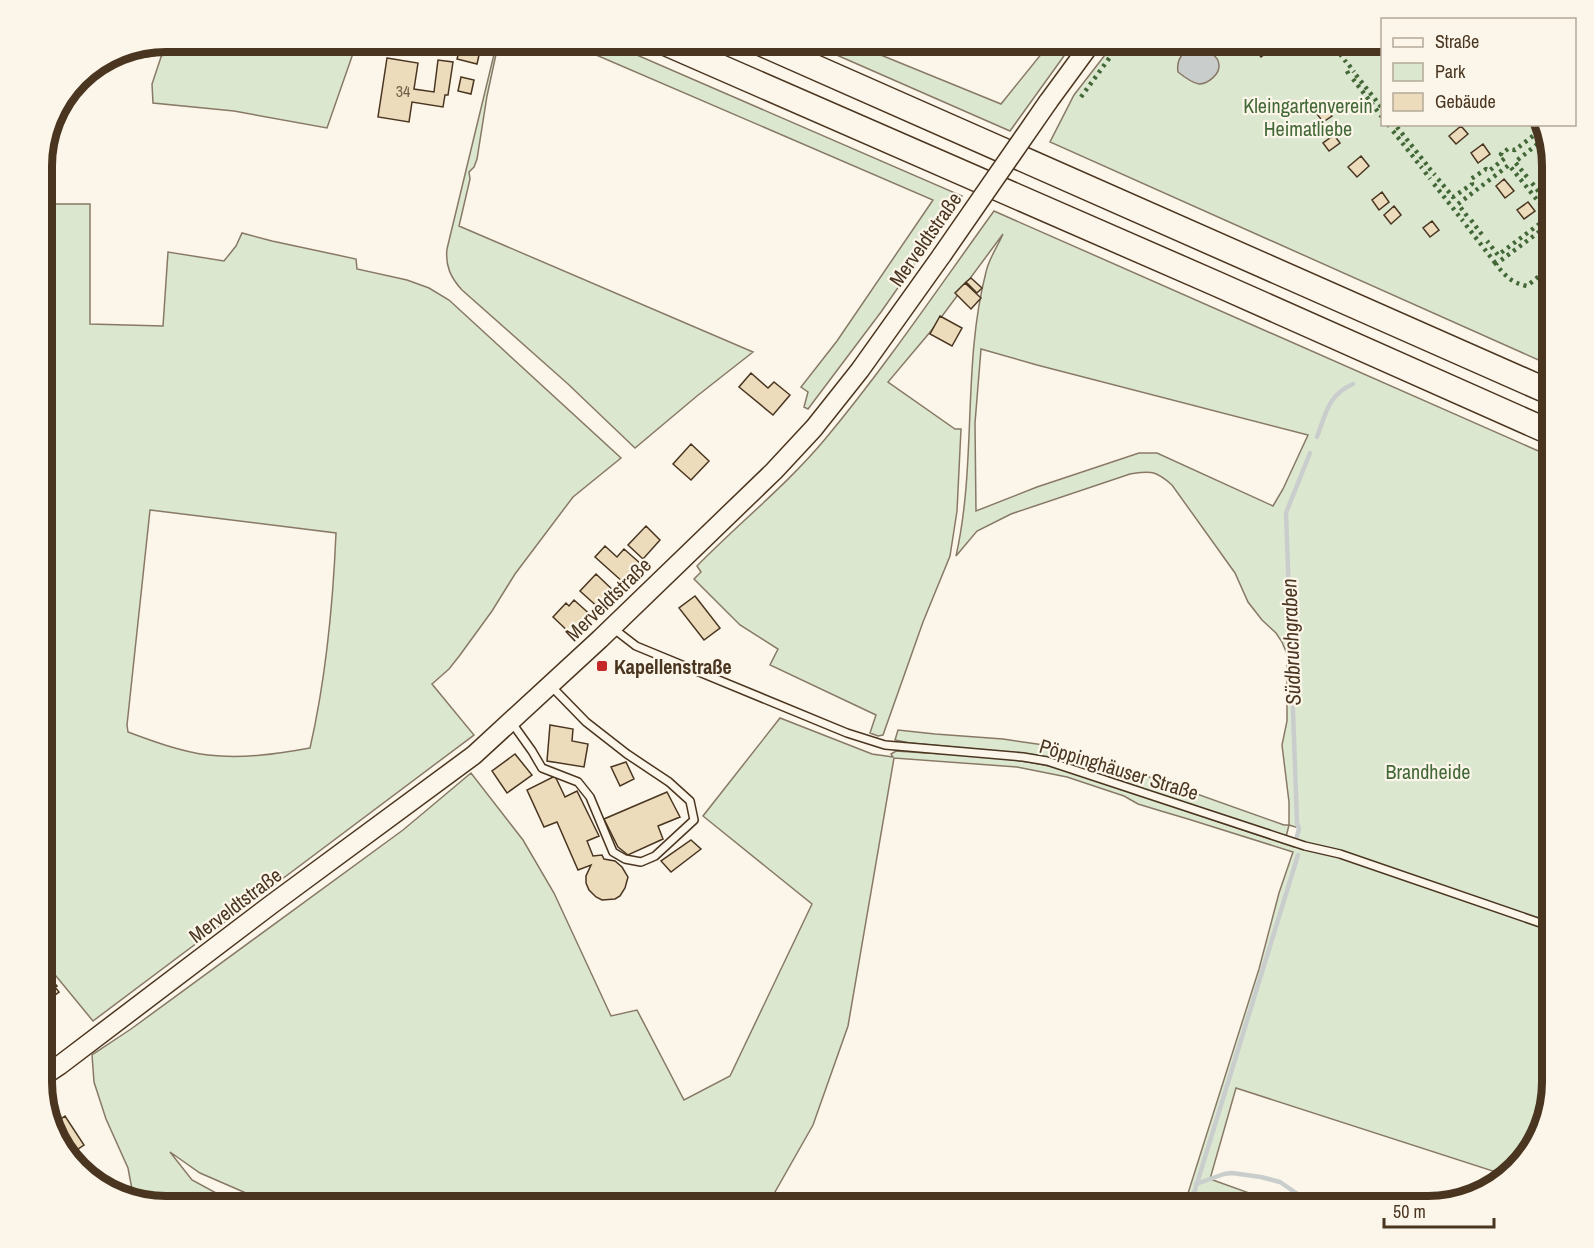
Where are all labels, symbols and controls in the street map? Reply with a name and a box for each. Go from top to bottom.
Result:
legend [1381,18,1576,126]
text: Straße [1435,29,1479,54]
text: Park [1435,59,1466,84]
house number: 34 [396,80,410,102]
text: Gebäude [1435,89,1496,114]
park label: Kleingartenverein Heimatliebe [1243,92,1373,142]
street label: Merveldtstraße [883,186,967,292]
street label: Merveldtstraße [559,551,657,647]
water label: Südbruchgraben [1274,578,1308,706]
place label: Kapellenstraße [614,653,732,680]
marker: Kapellenstraße [595,659,609,673]
street label: Pöppinghäuser Straße [1036,732,1202,806]
park label: Brandheide [1386,758,1470,785]
street label: Merveldtstraße [183,861,287,949]
scale bar [1384,1191,1494,1229]
text: 50 m [1393,1199,1426,1224]

